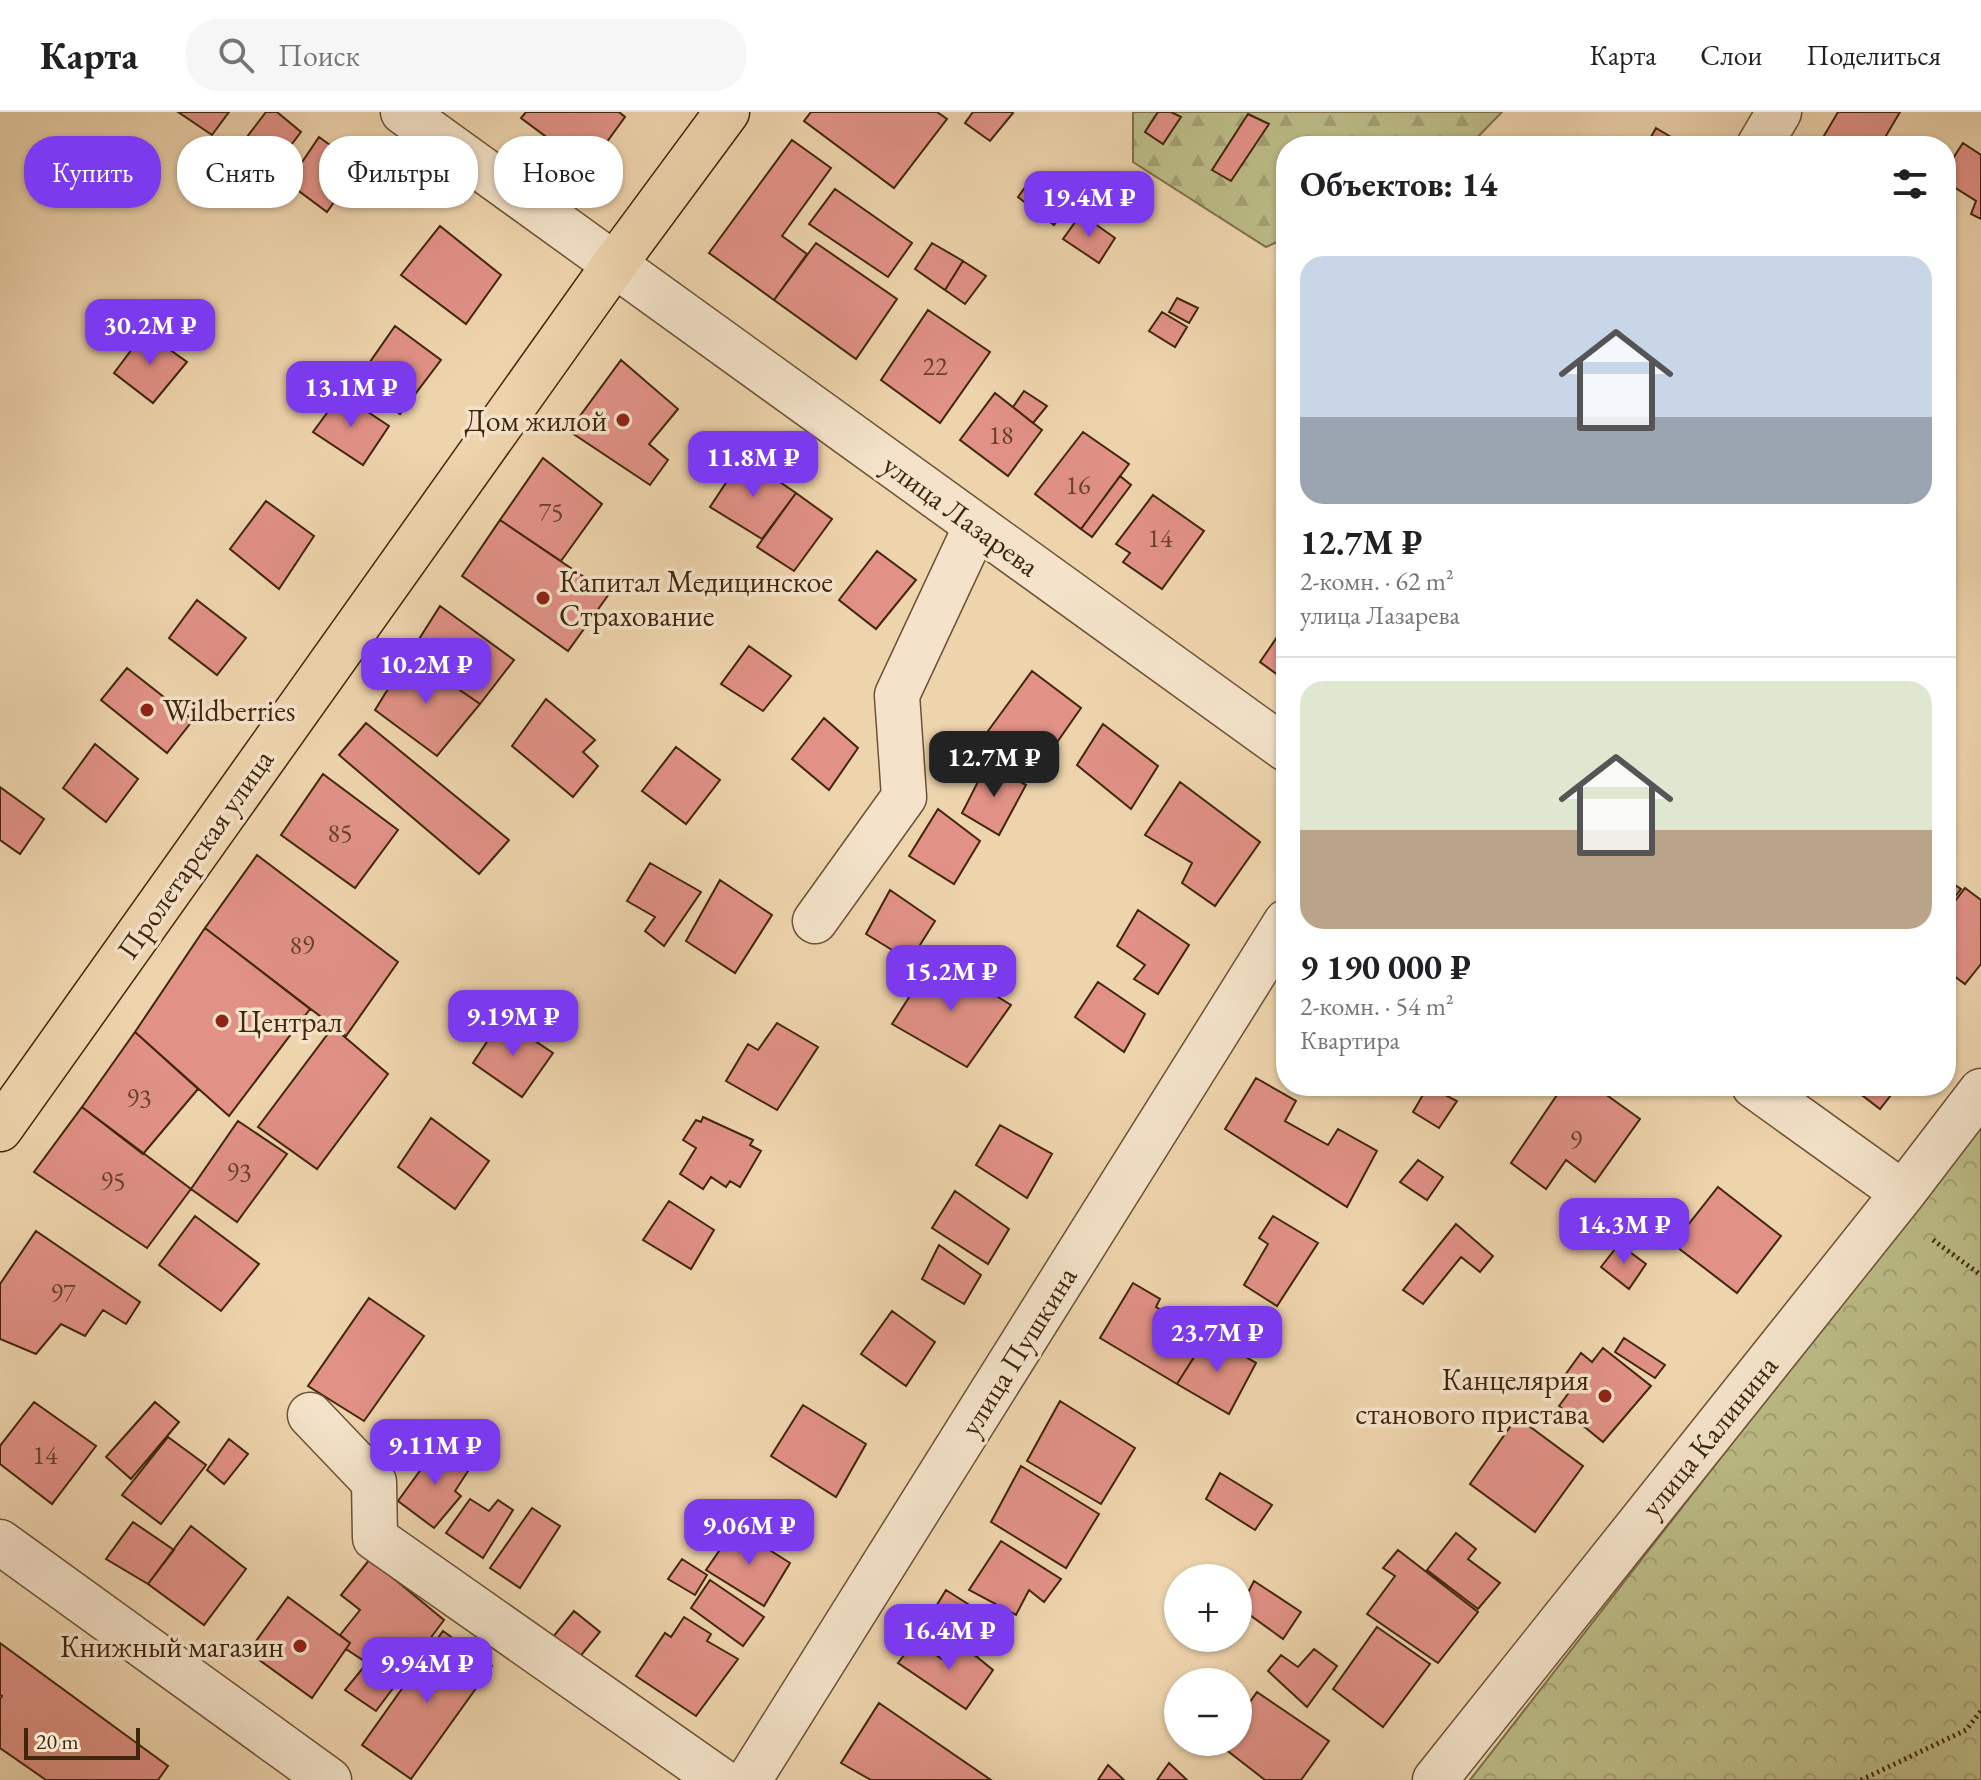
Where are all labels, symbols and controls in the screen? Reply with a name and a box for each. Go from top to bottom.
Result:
search box [186,19,746,91]
text: Карта [40,31,138,80]
icon: search [214,33,258,77]
text: Поиск [278,36,360,75]
text: Карта [1589,37,1656,73]
text: Слои [1700,37,1762,73]
text: Поделиться [1806,37,1941,73]
chip: Купить [24,136,161,208]
chip: Снять [177,136,303,208]
chip: Фильтры [319,136,478,208]
chip: Новое [494,136,623,208]
text: Объектов: 14 [1300,162,1497,206]
icon: filters [1888,162,1932,206]
pin: 19.4M ₽ [1015,171,1163,239]
text: 19.4M ₽ [1042,180,1136,214]
pin: 30.2M ₽ [76,299,224,367]
text: 30.2M ₽ [103,308,197,342]
icon: home [1544,308,1688,452]
house number: 22 [923,349,948,383]
pin: 13.1M ₽ [277,361,425,429]
text: 13.1M ₽ [304,370,398,404]
place label: Дом жилой [465,401,607,440]
marker: Дом жилой [614,411,632,429]
house number: 18 [989,418,1013,452]
pin: 11.8M ₽ [679,431,827,499]
text: 11.8M ₽ [706,440,800,474]
street label: улица Лазарева [875,445,1047,585]
house number: 16 [1066,468,1090,502]
house number: 75 [539,495,563,529]
text: 12.7M ₽ [1300,520,1423,564]
house number: 14 [1148,521,1173,555]
place label: Капитал Медицинское Страхование [559,562,833,635]
text: 2-комн. · 62 m² [1300,564,1454,598]
marker: Капитал Медицинское Страхование [534,589,552,607]
text: улица Лазарева [1300,598,1460,632]
pin: 10.2M ₽ [352,638,500,706]
text: 10.2M ₽ [379,647,473,681]
place label: Wildberries [163,691,296,730]
marker: Wildberries [138,701,156,719]
pin: 12.7M ₽ [920,731,1068,799]
icon: home [1544,733,1688,877]
text: 12.7M ₽ [947,740,1041,774]
street label: Пролетарская улица [108,741,282,967]
house number: 85 [328,816,352,850]
house number: 89 [290,928,315,962]
pin: 15.2M ₽ [877,945,1025,1013]
text: 9 190 000 ₽ [1300,945,1471,989]
text: 15.2M ₽ [904,954,998,988]
text: 2-комн. · 54 m² [1300,989,1454,1023]
pin: 9.19M ₽ [439,990,587,1058]
text: 9.19M ₽ [466,999,560,1033]
place label: Централ [238,1002,342,1041]
marker: Централ [213,1012,231,1030]
text: Квартира [1300,1023,1400,1057]
house number: 93 [127,1081,151,1115]
house number: 9 [1570,1123,1583,1157]
house number: 93 [227,1155,251,1189]
house number: 95 [101,1164,125,1198]
pin: 14.3M ₽ [1550,1198,1698,1266]
text: 14.3M ₽ [1577,1207,1671,1241]
street label: улица Пушкина [950,1259,1086,1443]
house number: 97 [51,1276,76,1310]
pin: 23.7M ₽ [1143,1306,1291,1374]
text: 23.7M ₽ [1170,1315,1264,1349]
street label: улица Калинина [1632,1347,1786,1525]
place label: Канцелярия станового пристава [1355,1360,1589,1433]
marker: Канцелярия станового пристава [1596,1387,1614,1405]
pin: 9.11M ₽ [361,1419,509,1487]
text: 9.11M ₽ [388,1428,482,1462]
house number: 14 [33,1438,58,1472]
pin: 9.06M ₽ [675,1499,823,1567]
text: 9.06M ₽ [702,1508,796,1542]
map controls [1164,1564,1252,1756]
button: + [1164,1564,1252,1652]
pin: 16.4M ₽ [875,1604,1023,1672]
text: 16.4M ₽ [902,1613,996,1647]
place label: Книжный магазин [60,1627,284,1666]
marker: Книжный магазин [291,1637,309,1655]
pin: 9.94M ₽ [353,1637,501,1705]
text: 9.94M ₽ [380,1646,474,1680]
button: − [1164,1668,1252,1756]
scale bar [24,1724,140,1760]
text: 20 m [36,1727,79,1756]

